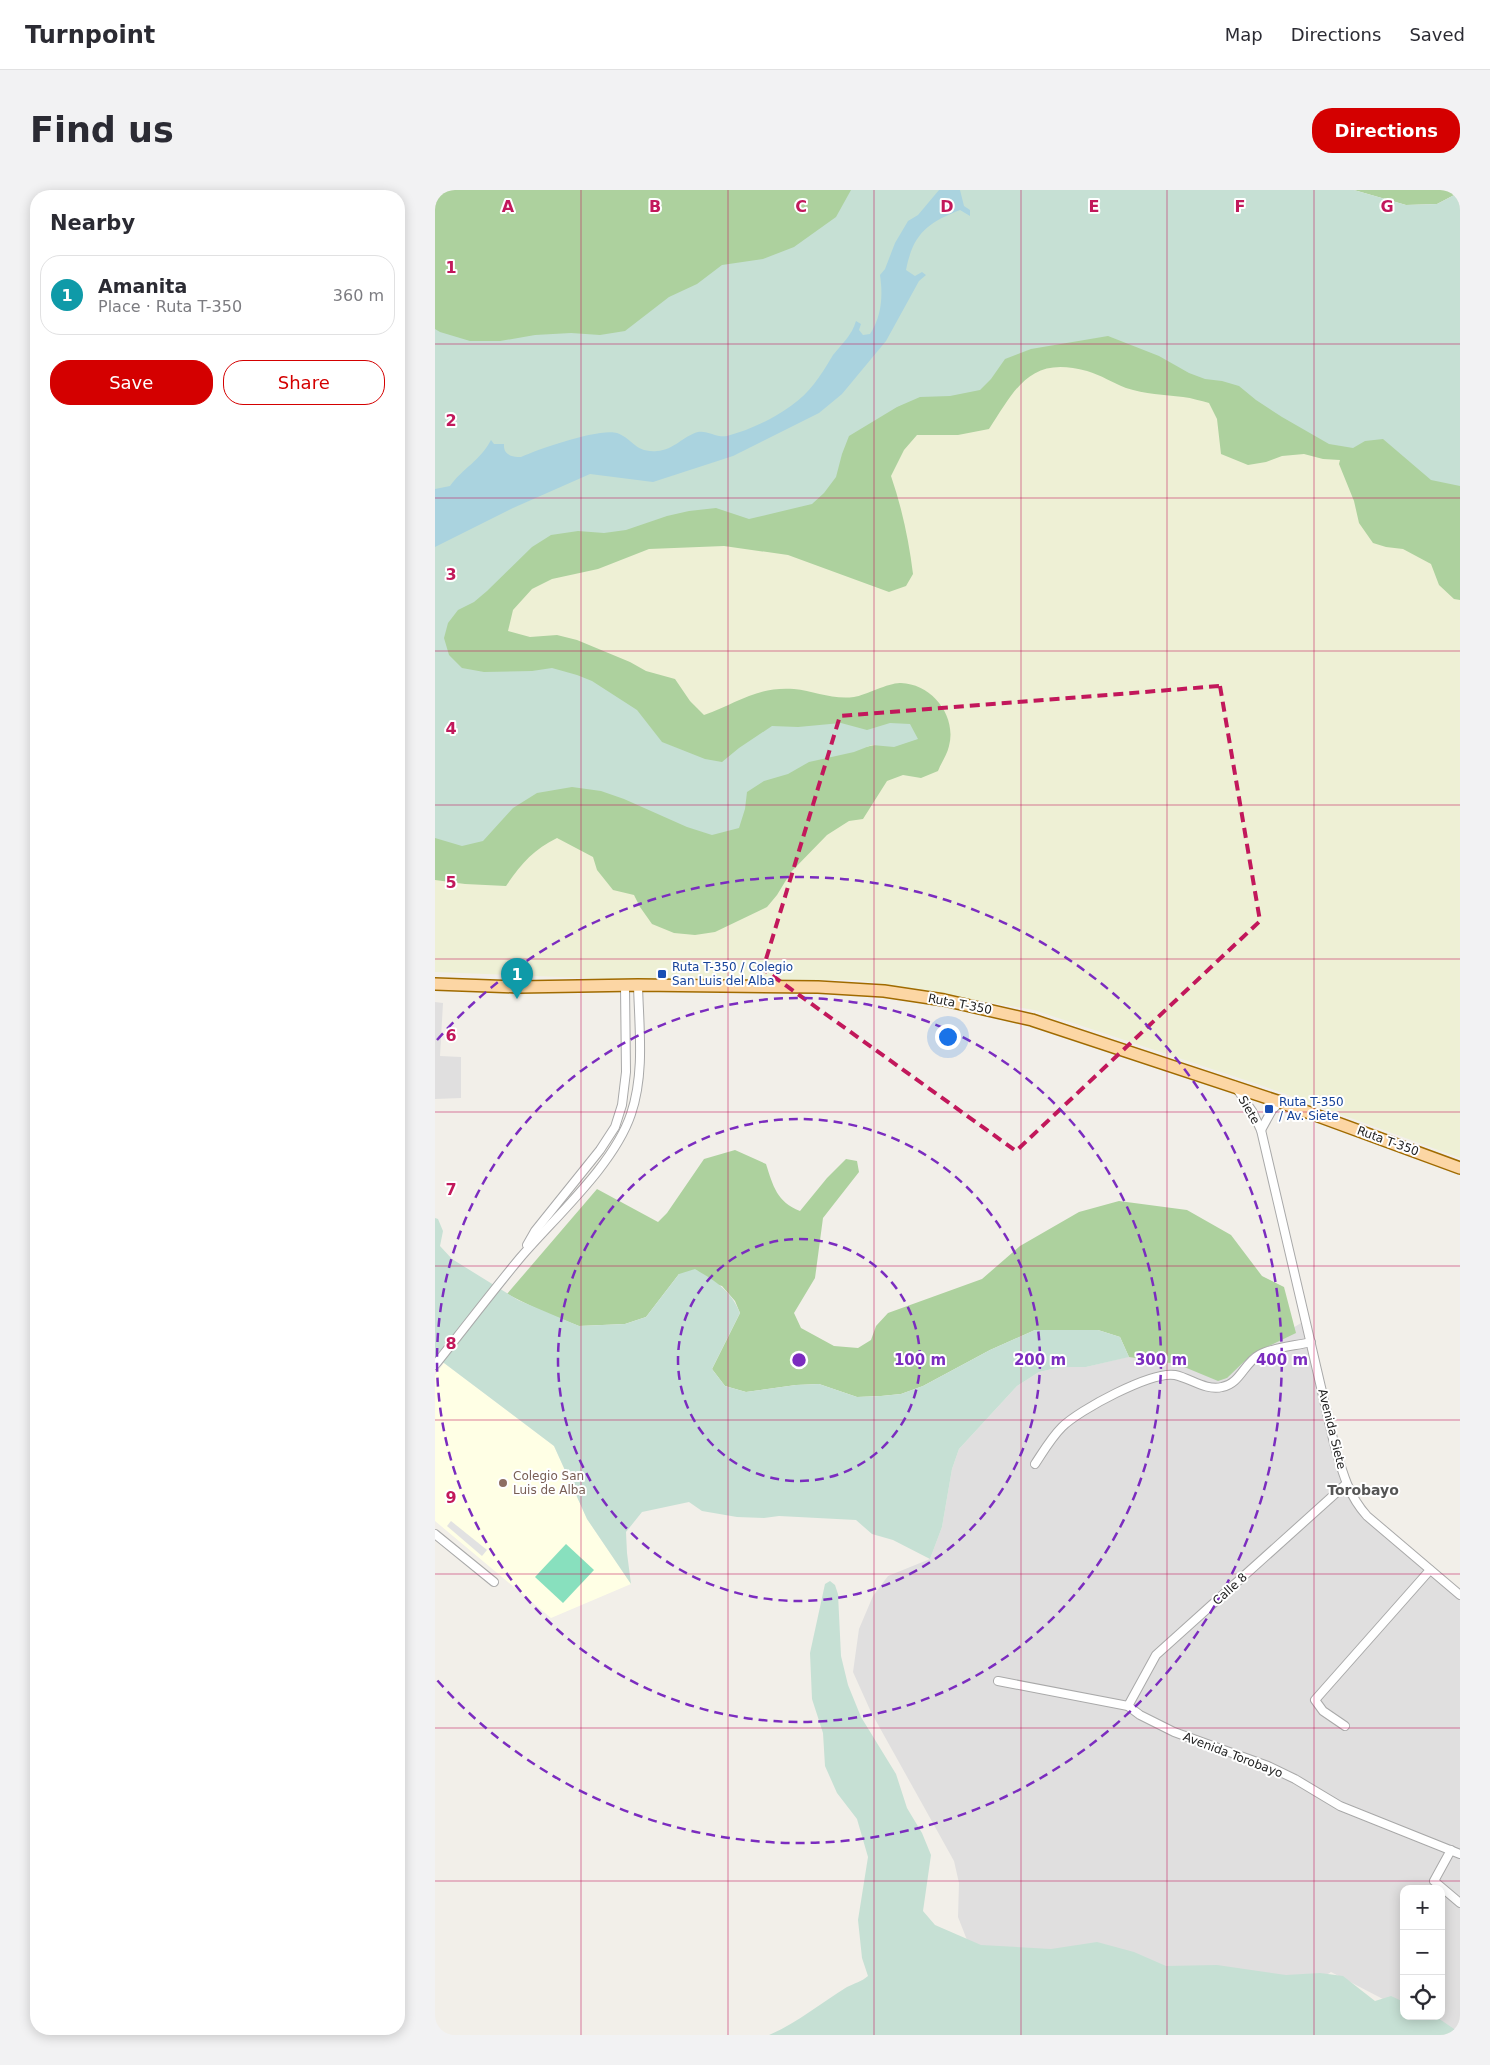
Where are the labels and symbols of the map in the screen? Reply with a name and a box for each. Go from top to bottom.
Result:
text: A [502,197,515,216]
text: B [649,197,661,216]
text: C [795,197,807,216]
text: D [940,197,954,216]
text: E [1089,197,1099,216]
text: F [1235,197,1245,216]
text: G [1380,197,1394,216]
text: 1 [445,258,457,277]
text: 2 [445,411,457,430]
text: 3 [445,565,457,584]
text: 4 [445,719,457,738]
text: 5 [445,873,457,892]
pin: 1 [501,958,533,999]
place label: Ruta T-350 / Colegio San Luis del Alba [672,960,793,988]
marker: Ruta T-350 / Colegio San Luis del Alba [656,968,668,980]
street label: Ruta T-350 [927,991,993,1017]
your location [935,1024,961,1050]
text: 6 [445,1026,457,1045]
street label: Siete [1235,1093,1263,1127]
place label: Ruta T-350 / Av. Siete [1279,1095,1344,1123]
marker: Ruta T-350 / Av. Siete [1263,1103,1275,1115]
street label: Ruta T-350 [1355,1123,1421,1159]
text: 7 [445,1180,457,1199]
text: 8 [445,1334,457,1353]
centre of rings [790,1351,808,1369]
text: 100 m [894,1351,946,1369]
text: 200 m [1014,1351,1066,1369]
text: 300 m [1135,1351,1187,1369]
text: 400 m [1256,1351,1308,1369]
street label: Avenida Siete [1315,1387,1349,1471]
place label: Colegio San Luis de Alba [513,1469,586,1497]
marker: Colegio San Luis de Alba [497,1477,509,1489]
district label: Torobayo [1327,1482,1399,1498]
text: 9 [445,1488,457,1507]
street label: Calle 8 [1210,1570,1250,1608]
street label: Avenida Torobayo [1181,1730,1285,1780]

